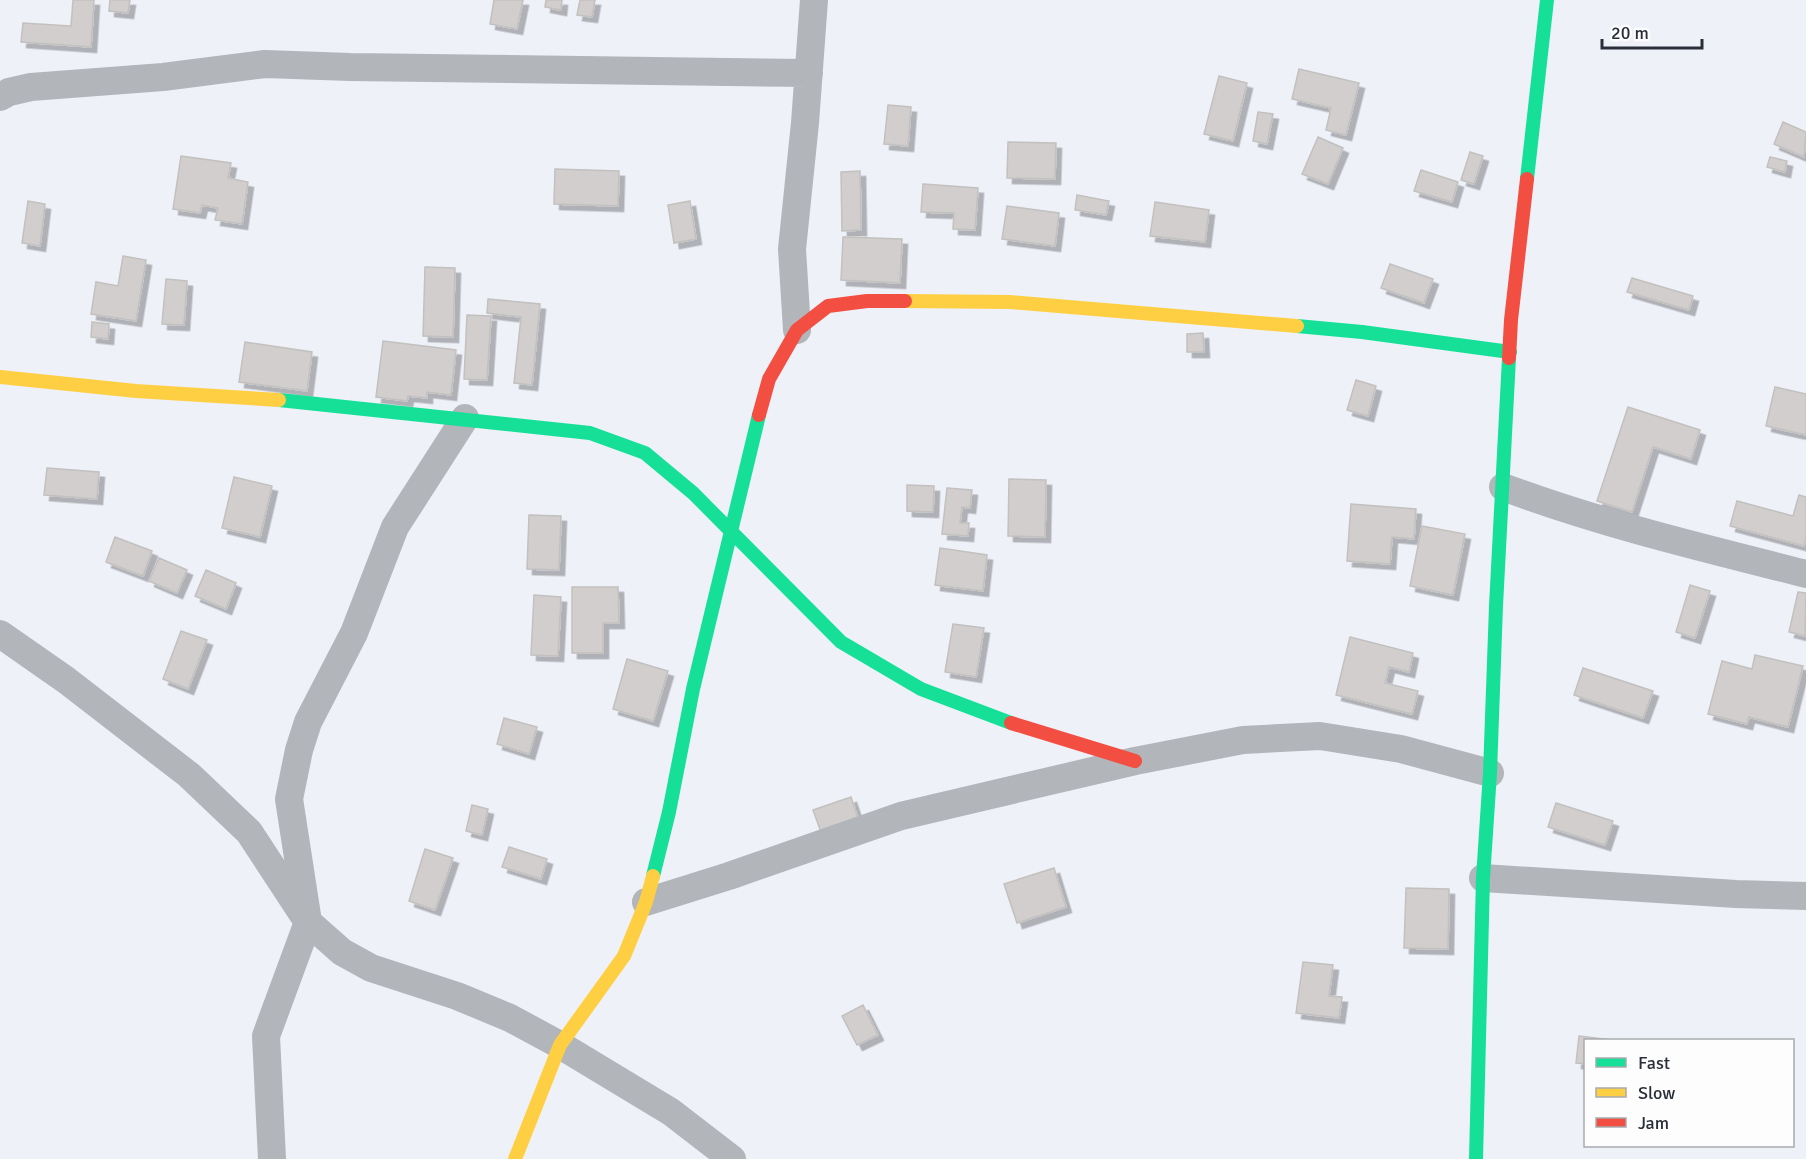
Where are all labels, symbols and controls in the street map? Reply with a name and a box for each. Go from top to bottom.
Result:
scale bar [1602,12,1702,50]
text: 20 m [1611,22,1649,44]
legend [1584,1039,1794,1147]
text: Fast [1638,1052,1670,1074]
text: Slow [1638,1082,1675,1104]
text: Jam [1638,1112,1669,1134]

